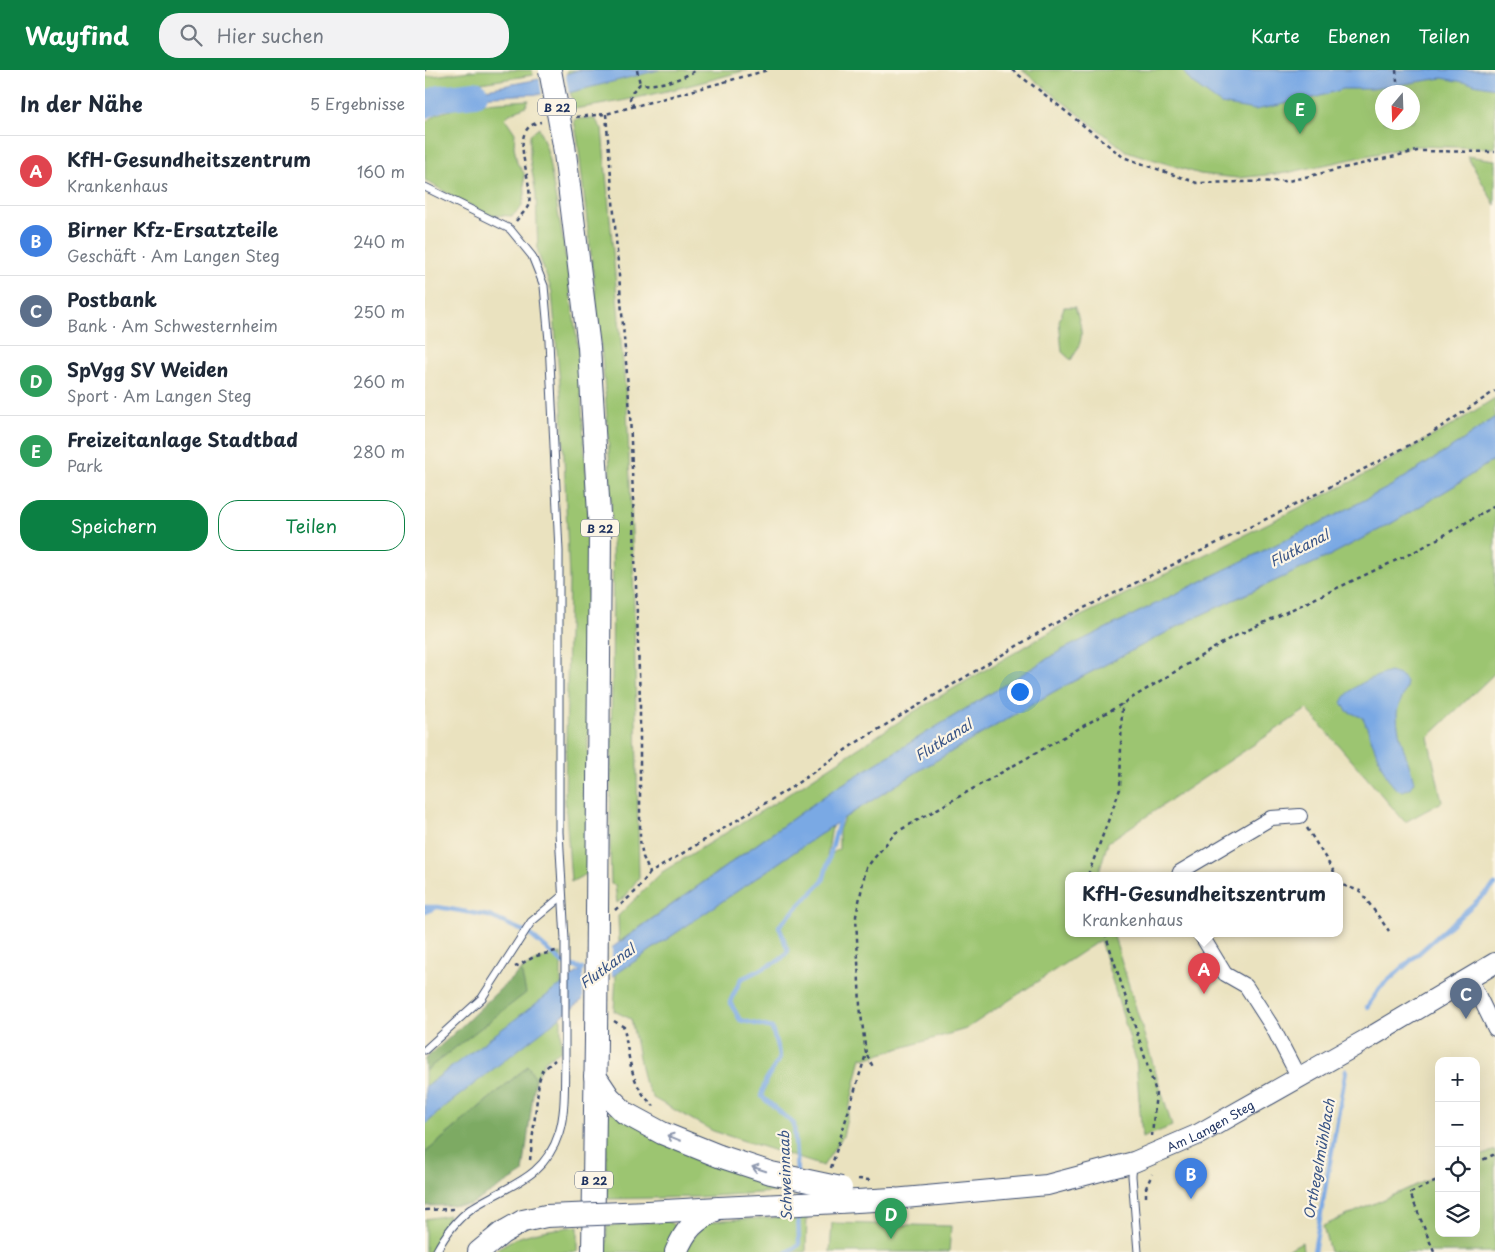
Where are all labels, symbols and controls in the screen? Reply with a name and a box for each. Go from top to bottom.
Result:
search box [159,13,509,58]
text: Wayfind [25,17,129,53]
icon: search [177,21,205,49]
text: Hier suchen [217,21,324,49]
text: Karte [1251,22,1300,49]
text: Ebenen [1328,22,1391,49]
text: Teilen [1419,22,1470,49]
north arrow [1375,85,1420,130]
text: In der Nähe [20,87,142,119]
text: 5 Ergebnisse [310,91,405,115]
pin: E [1284,93,1316,134]
road number: B 22 [538,98,576,116]
text: KfH-Gesundheitszentrum [67,145,311,173]
text: A [30,159,42,183]
text: 160 m [357,159,405,183]
text: Krankenhaus [67,173,168,197]
text: Birner Kfz-Ersatzteile [67,215,278,243]
text: B [31,229,41,253]
text: 240 m [353,229,405,253]
text: Geschäft · Am Langen Steg [67,243,280,267]
text: Postbank [67,285,157,313]
text: C [30,299,42,323]
text: 250 m [354,299,405,323]
text: Bank · Am Schwesternheim [67,313,278,337]
text: SpVgg SV Weiden [67,355,228,383]
text: D [30,369,42,393]
text: 260 m [353,369,405,393]
text: Sport · Am Langen Steg [67,383,252,407]
text: Freizeitanlage Stadtbad [67,425,298,453]
text: E [31,439,41,463]
text: 280 m [353,439,405,463]
text: Park [67,453,103,477]
button: Speichern [20,500,208,551]
button: Teilen [218,500,405,551]
road number: B 22 [581,519,619,536]
water label: Flutkanal [1266,523,1334,572]
your location [1007,679,1033,705]
water label: Flutkanal [910,713,977,766]
popup [1065,872,1343,937]
text: KfH-Gesundheitszentrum [1082,879,1326,907]
text: Krankenhaus [1082,907,1183,931]
water label: Flutkanal [575,938,641,993]
pin: A [1188,953,1220,994]
pin: C [1450,978,1482,1019]
map controls [1435,1057,1480,1237]
button: + [1435,1057,1480,1102]
street label: Am Langen Steg [1164,1096,1257,1156]
water label: Orthegelmühlbach [1298,1096,1340,1221]
button: − [1435,1102,1480,1147]
water label: Schweinnaab [773,1130,797,1221]
one-way arrow [667,1133,682,1142]
button: locate [1435,1147,1480,1192]
pin: B [1175,1158,1207,1199]
one-way arrow [752,1164,767,1173]
road number: B 22 [575,1172,613,1188]
button: layers [1435,1192,1480,1237]
pin: D [875,1198,907,1239]

